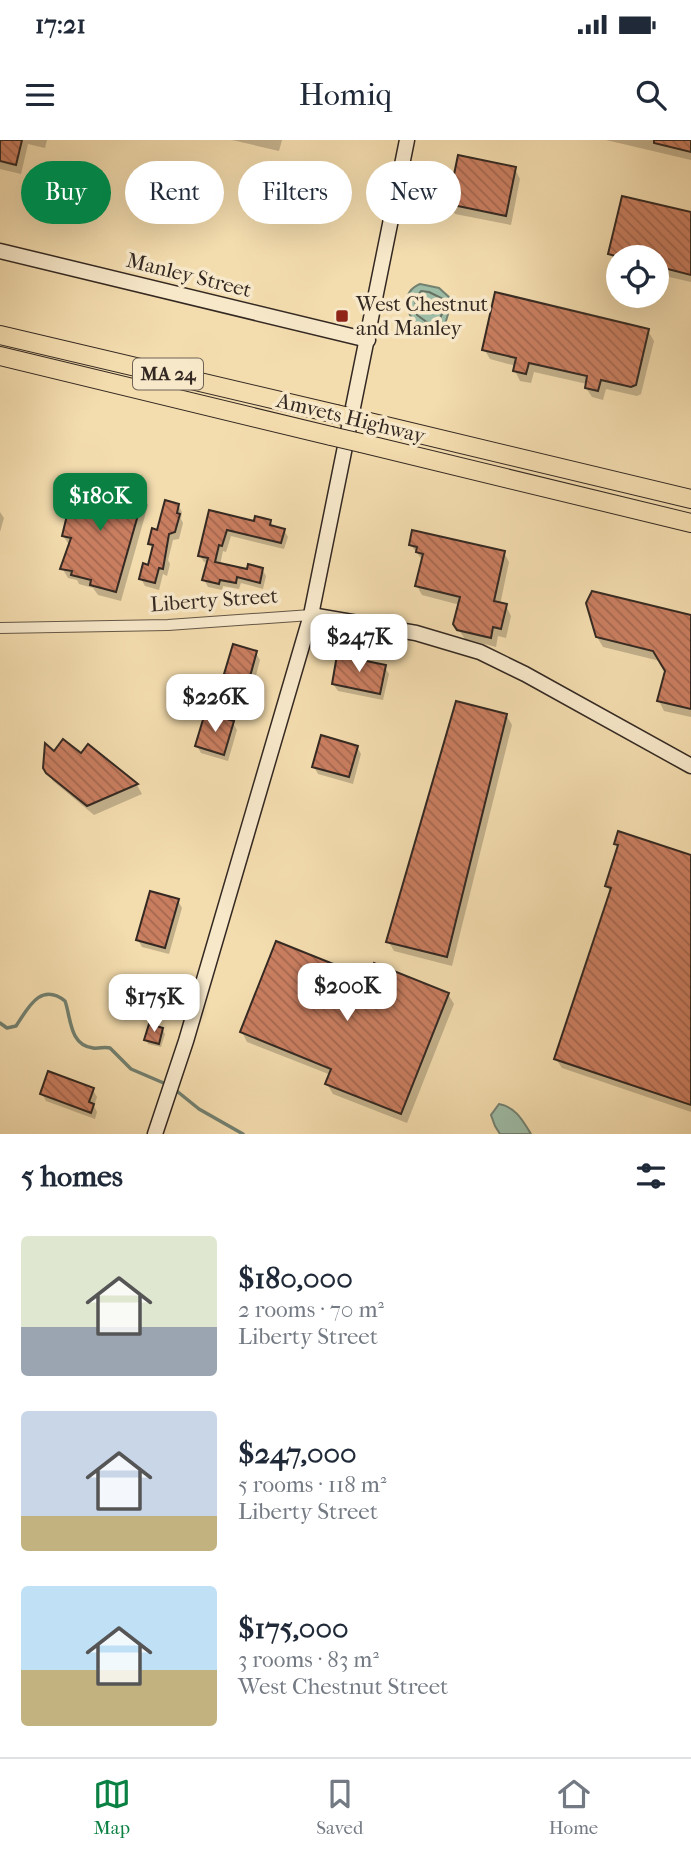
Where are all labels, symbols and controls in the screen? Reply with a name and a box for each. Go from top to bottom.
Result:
text: 17:21 [35,9,86,40]
icon: menu [21,76,59,114]
text: Homiq [299,76,392,113]
icon: search [632,76,670,114]
chip: Buy [21,161,111,224]
chip: Rent [125,161,224,224]
chip: Filters [238,161,352,224]
chip: New [366,161,461,224]
map controls [606,245,669,308]
button: locate [606,245,669,308]
street label: Manley Street [124,248,254,302]
place label: West Chestnut and Manley [355,292,489,340]
marker: West Chestnut and Manley [334,308,350,324]
road number: MA 24 [133,358,203,390]
street label: Amvets Highway [273,388,429,448]
pin: $180K [51,474,149,533]
text: $180K [69,482,131,509]
street label: Liberty Street [149,584,279,616]
pin: $247K [310,615,408,674]
text: $247K [326,623,392,650]
pin: $226K [166,674,264,734]
text: $226K [182,683,248,710]
pin: $200K [298,964,396,1023]
text: $200K [314,972,380,999]
pin: $175K [105,974,203,1034]
text: $175K [125,983,183,1010]
icon: filters [632,1157,670,1195]
text: 5 homes [21,1159,123,1194]
text: $180,000 [238,1261,353,1296]
icon: home [77,1264,161,1348]
text: 2 rooms · 70 m² [238,1296,384,1323]
text: Liberty Street [238,1323,378,1350]
text: $247,000 [238,1436,357,1471]
icon: home [77,1439,161,1523]
text: 5 rooms · 118 m² [238,1471,386,1498]
text: Liberty Street [238,1498,378,1525]
text: $175,000 [238,1611,349,1646]
icon: home [77,1614,161,1698]
text: 3 rooms · 83 m² [238,1646,379,1673]
text: West Chestnut Street [238,1673,448,1700]
tab: Map [93,1775,131,1839]
tab: Saved [316,1775,363,1839]
tab: Home [549,1775,598,1839]

